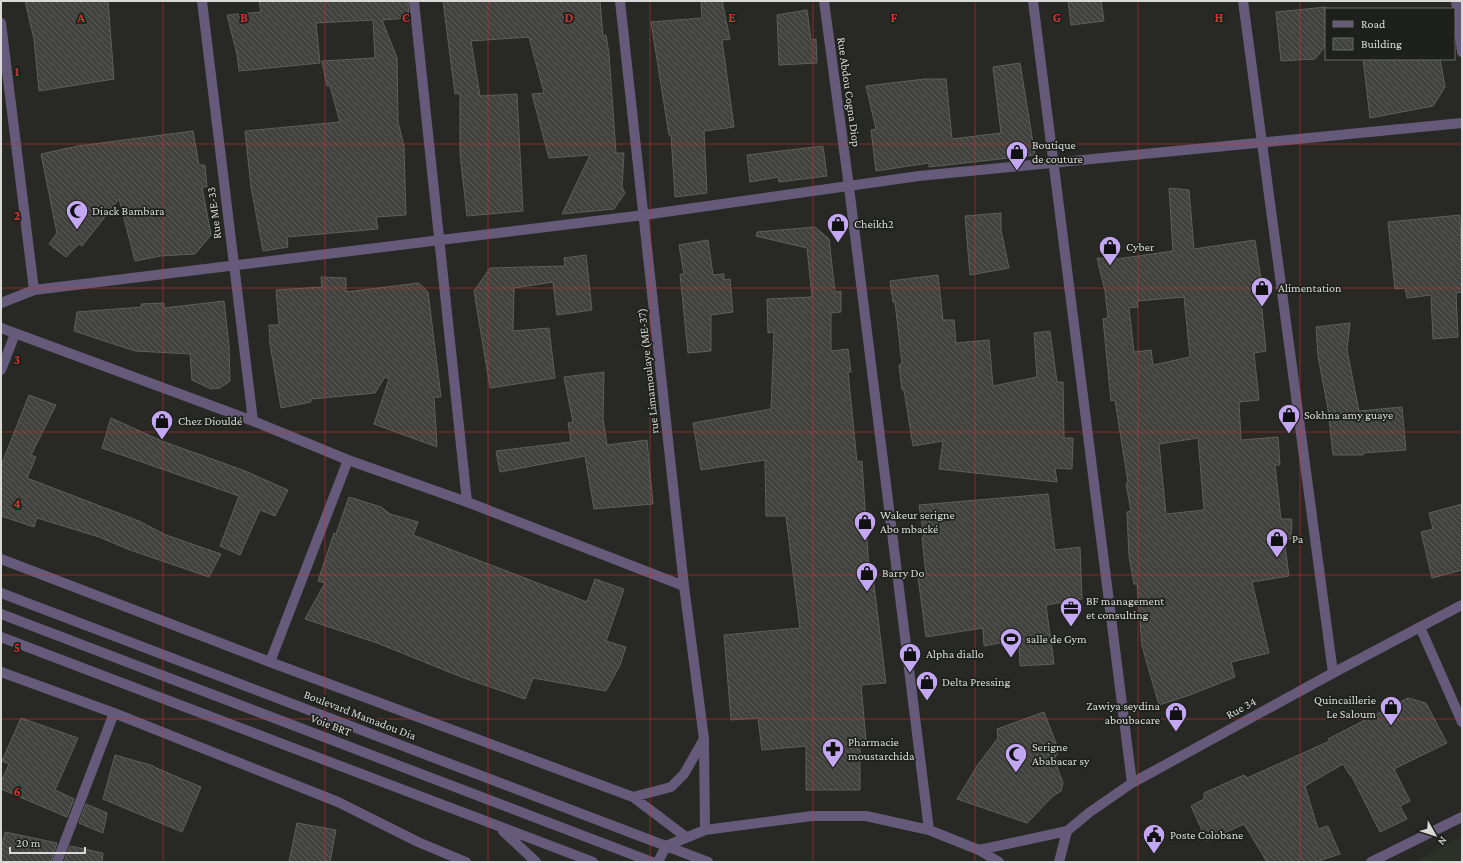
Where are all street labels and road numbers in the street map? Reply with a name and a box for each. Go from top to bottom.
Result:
street label: Rue Abdou Cogna Diop [834,36,864,148]
street label: Rue ME-33 [204,186,224,240]
street label: rue Limamoulaye (ME-37) [634,307,662,435]
street label: Boulevard Mamadou Dia [302,687,419,743]
street label: Rue 34 [1224,694,1258,722]
street label: Voie BRT [309,711,354,739]

